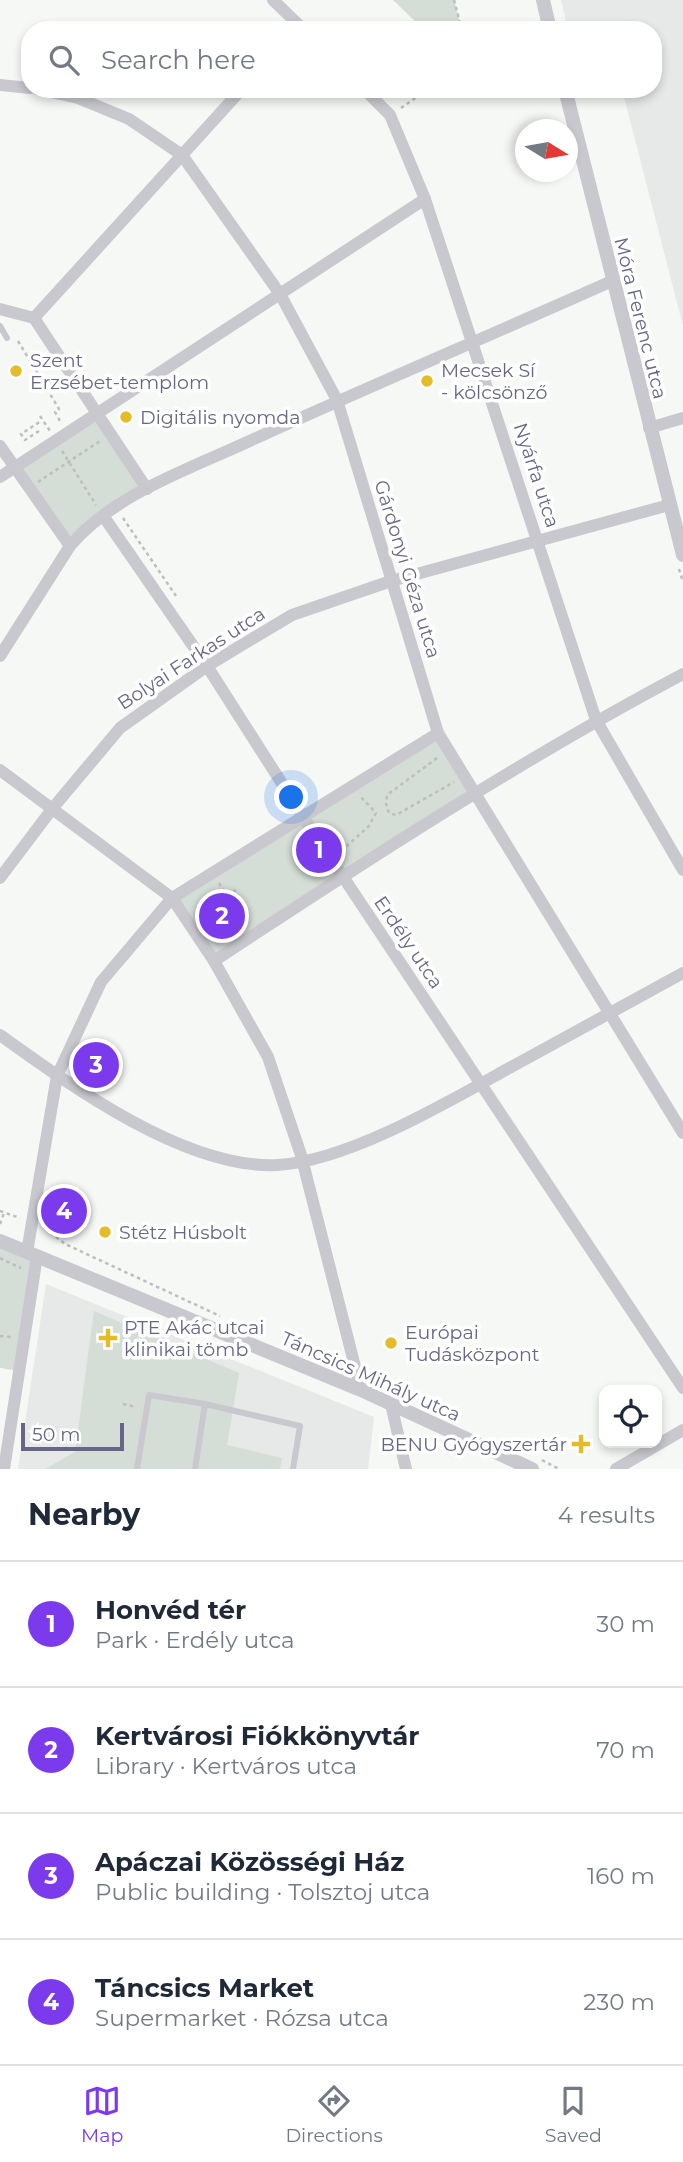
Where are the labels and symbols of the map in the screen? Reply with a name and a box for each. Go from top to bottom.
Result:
north arrow [515,119,578,182]
street label: Móra Ferenc utca [609,235,672,401]
place label: Szent Erzsébet-templom [30,349,209,394]
place label: Mecsek Sí - kölcsönző [441,359,547,404]
marker: Szent Erzsébet-templom [8,363,24,379]
marker: Mecsek Sí - kölcsönző [419,373,435,389]
place label: Digitális nyomda [140,406,300,429]
marker: Digitális nyomda [118,409,134,425]
street label: Nyárfa utca [509,420,564,530]
street label: Gárdonyi Géza utca [369,477,446,661]
street label: Bolyai Farkas utca [113,602,269,715]
your location [274,780,308,814]
pin: 1 [296,824,342,876]
pin: 2 [199,890,245,942]
street label: Erdély utca [369,892,448,993]
pin: 3 [73,1039,119,1091]
pin: 4 [41,1185,87,1237]
place label: Stétz Húsbolt [119,1221,247,1244]
marker: Stétz Húsbolt [97,1224,113,1240]
place label: PTE Akác utcai klinikai tömb [124,1316,264,1361]
place label: Európai Tudásközpont [405,1321,540,1366]
street label: Táncsics Mihály utca [277,1326,464,1426]
marker: PTE Akác utcai klinikai tömb [98,1328,118,1348]
marker: Európai Tudásközpont [383,1335,399,1351]
scale bar [21,1420,124,1452]
place label: BENU Gyógyszertár [380,1433,567,1456]
marker: BENU Gyógyszertár [573,1436,589,1452]

